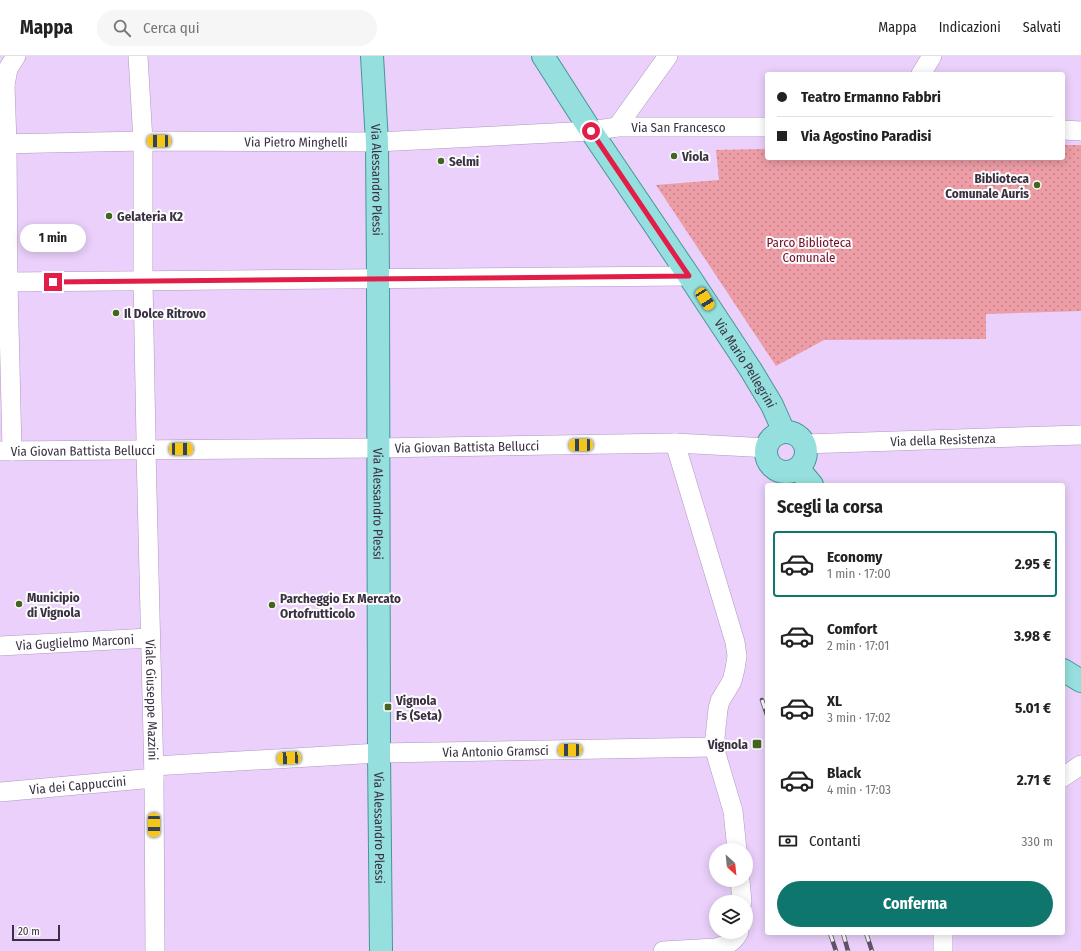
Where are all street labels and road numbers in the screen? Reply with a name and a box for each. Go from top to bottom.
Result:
street label: Via San Francesco [631,120,726,135]
street label: Via Alessandro Plessi [368,123,385,236]
street label: Via Pietro Minghelli [244,134,348,149]
street label: Via Mario Pellegrini [712,316,780,410]
street label: Via della Resistenza [890,430,996,449]
street label: Via Giovan Battista Bellucci [395,438,539,455]
street label: Via Giovan Battista Bellucci [11,442,155,458]
street label: Via Alessandro Plessi [371,448,386,560]
street label: Via Guglielmo Marconi [15,631,134,653]
street label: Viale Giuseppe Mazzini [143,639,161,761]
street label: Via Antonio Gramsci [442,742,549,759]
street label: Via Alessandro Plessi [372,772,388,884]
street label: Via dei Cappuccini [29,773,127,797]

